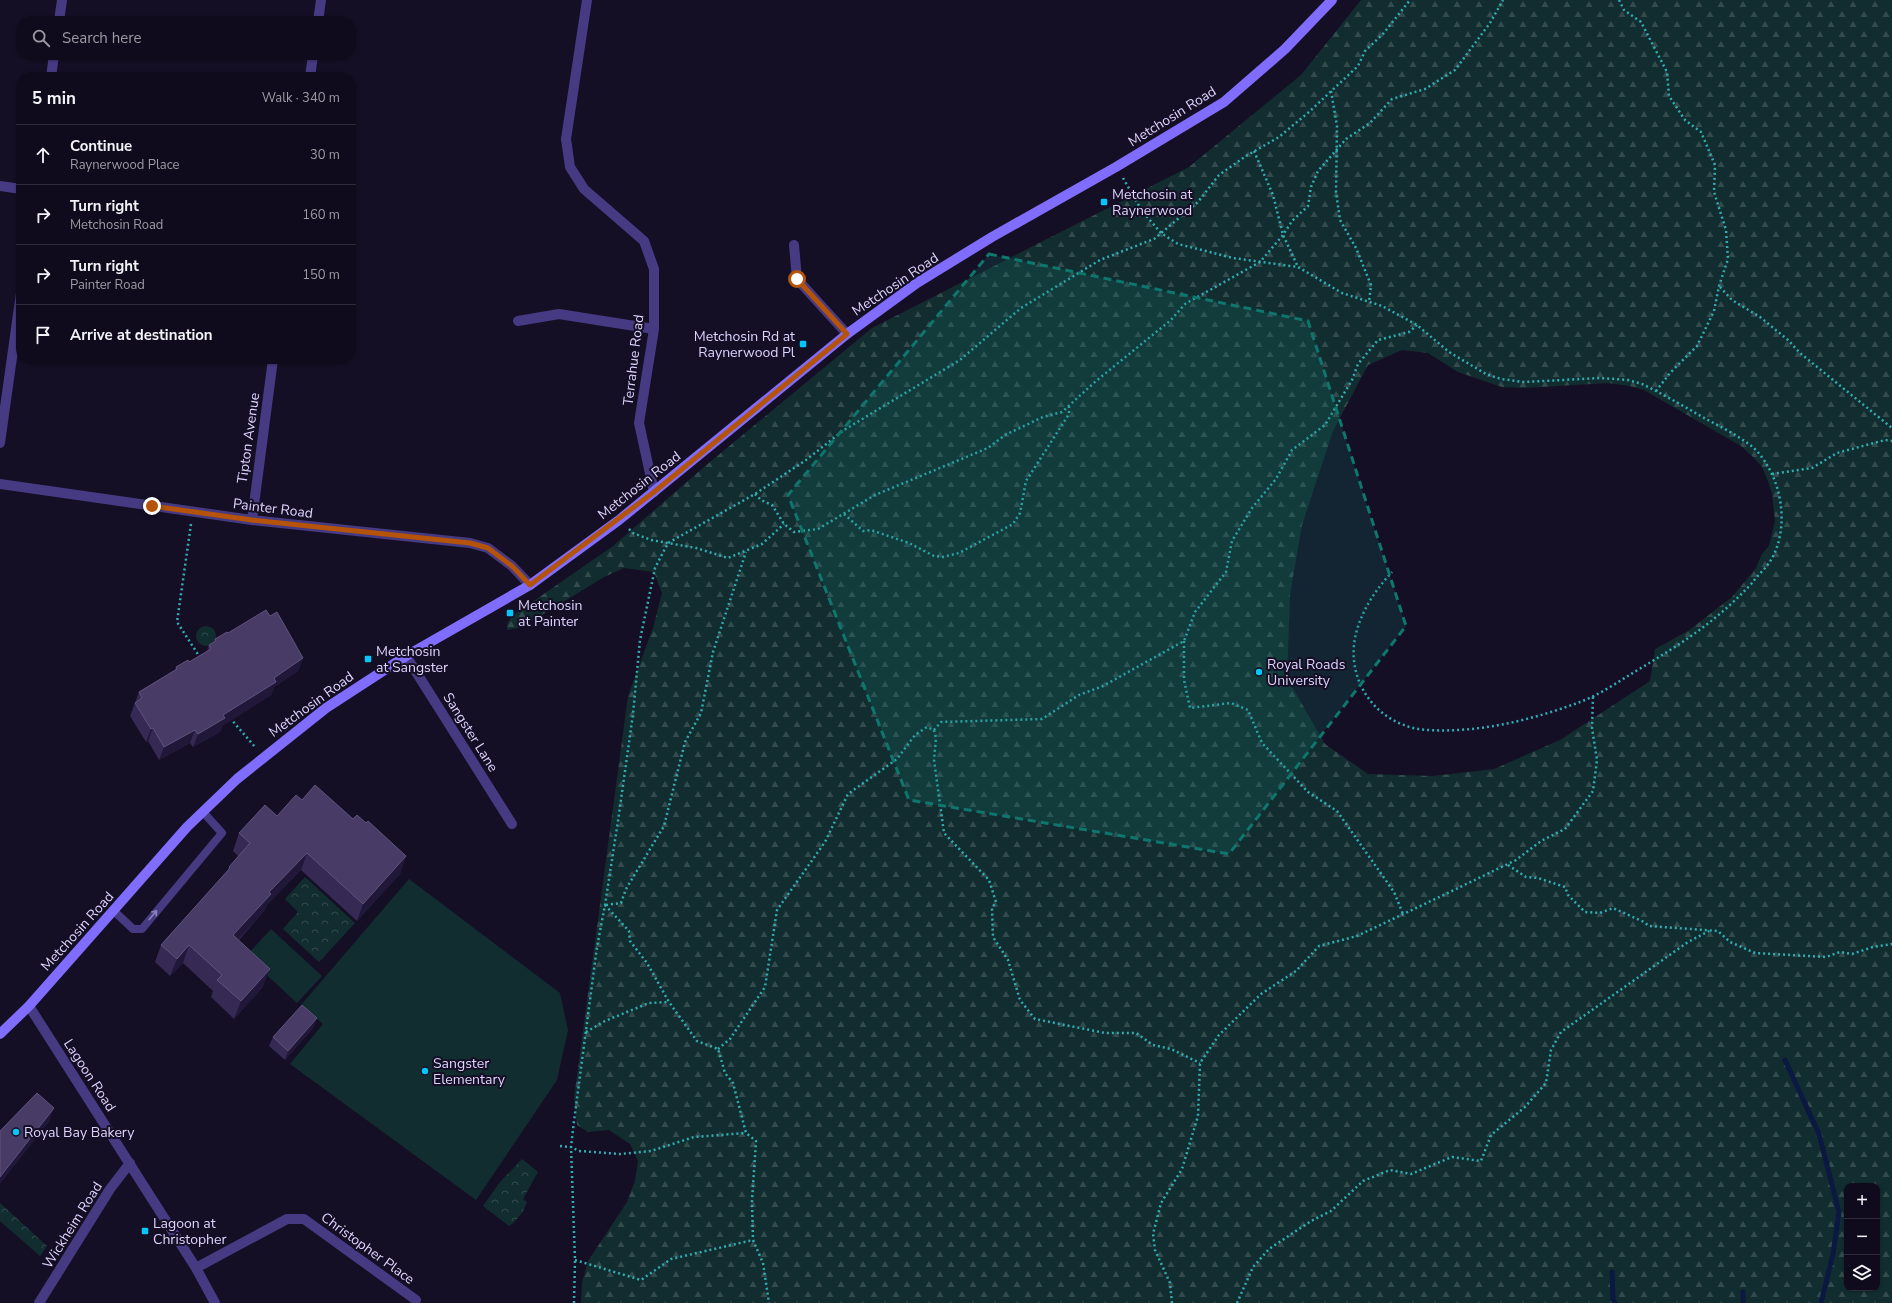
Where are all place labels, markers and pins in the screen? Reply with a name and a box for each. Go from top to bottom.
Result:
place label: Metchosin at Raynerwood [1112,185,1192,220]
marker: Metchosin at Raynerwood [1099,197,1109,207]
place label: Metchosin Rd at Raynerwood Pl [694,327,796,362]
marker: Metchosin Rd at Raynerwood Pl [798,339,808,349]
place label: Metchosin at Painter [518,596,582,631]
marker: Metchosin at Painter [505,608,515,618]
place label: Metchosin at Sangster [376,642,448,677]
marker: Metchosin at Sangster [363,654,373,664]
place label: Royal Roads University [1267,655,1346,690]
marker: Royal Roads University [1254,667,1264,677]
place label: Sangster Elementary [433,1054,506,1089]
marker: Sangster Elementary [420,1066,430,1076]
place label: Royal Bay Bakery [24,1123,135,1142]
marker: Royal Bay Bakery [11,1127,21,1137]
place label: Lagoon at Christopher [153,1214,227,1249]
marker: Lagoon at Christopher [140,1226,150,1236]

